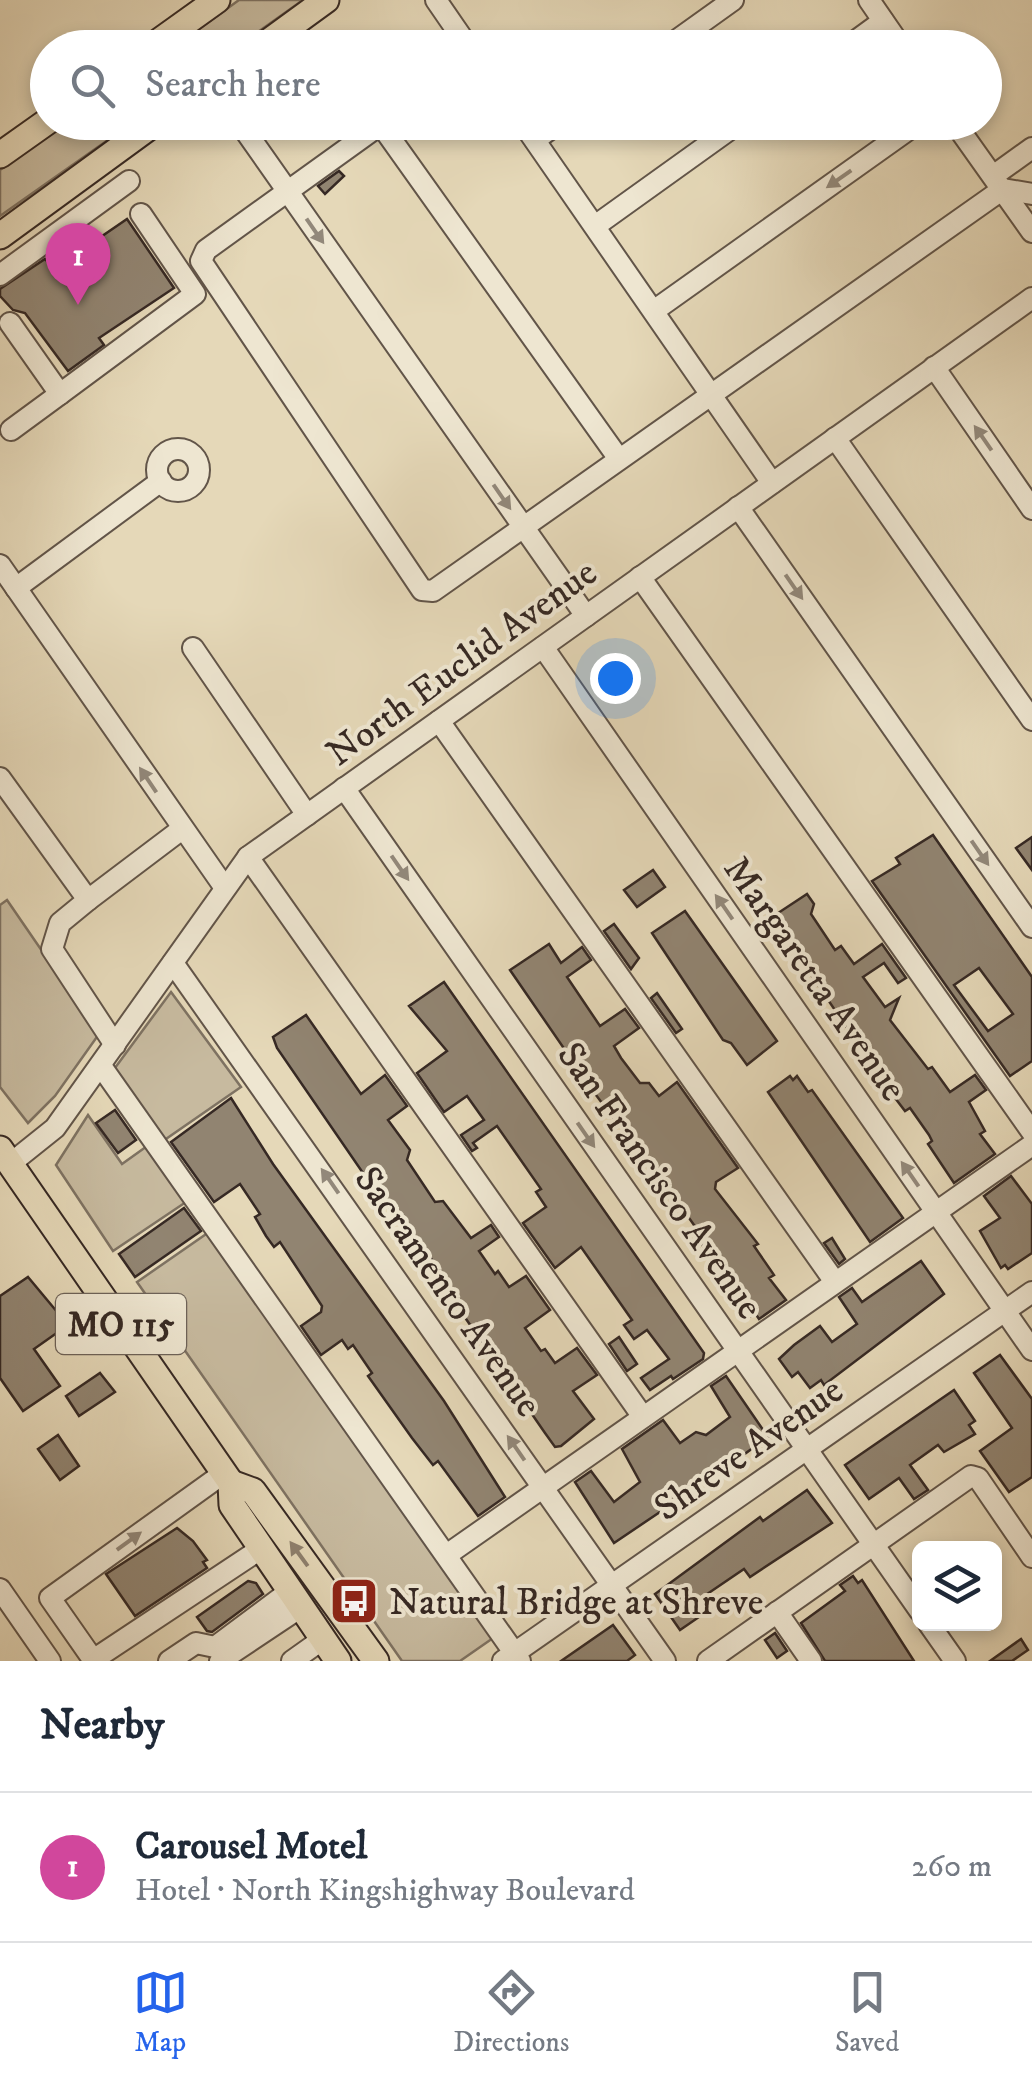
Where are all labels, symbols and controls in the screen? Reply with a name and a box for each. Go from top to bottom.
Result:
search box [30,30,1002,140]
icon: search [65,58,120,113]
text: Search here [145,61,321,109]
one-way arrow [826,169,853,188]
one-way arrow [305,218,325,244]
pin: 1 [46,222,110,305]
one-way arrow [974,425,993,452]
one-way arrow [492,484,511,510]
street label: North Euclid Avenue [318,549,607,778]
one-way arrow [784,574,803,600]
your location [590,653,641,704]
one-way arrow [139,767,158,793]
one-way arrow [970,840,990,867]
street label: Margaretta Avenue [712,848,917,1111]
one-way arrow [390,855,409,882]
one-way arrow [715,893,734,920]
street label: San Francisco Avenue [546,1033,773,1329]
one-way arrow [576,1121,595,1148]
street label: Sacramento Avenue [343,1158,552,1427]
one-way arrow [901,1160,920,1187]
one-way arrow [321,1168,340,1195]
road number: MO 115 [56,1294,186,1354]
street label: Shreve Avenue [645,1367,853,1532]
one-way arrow [507,1435,526,1461]
one-way arrow [116,1532,142,1551]
one-way arrow [289,1540,309,1567]
map controls [912,1541,1002,1631]
button: layers [912,1541,1002,1631]
bus stop icon: Natural Bridge at Shreve [328,1575,380,1627]
place label: Natural Bridge at Shreve [389,1579,763,1627]
text: Nearby [40,1700,164,1752]
text: Carousel Motel [135,1823,367,1871]
text: 1 [67,1847,78,1887]
text: 260 m [912,1847,992,1887]
text: Hotel · North Kingshighway Boulevard [135,1871,635,1911]
tab: Map [133,1965,188,2060]
tab: Directions [453,1965,569,2060]
tab: Saved [835,1965,899,2060]

